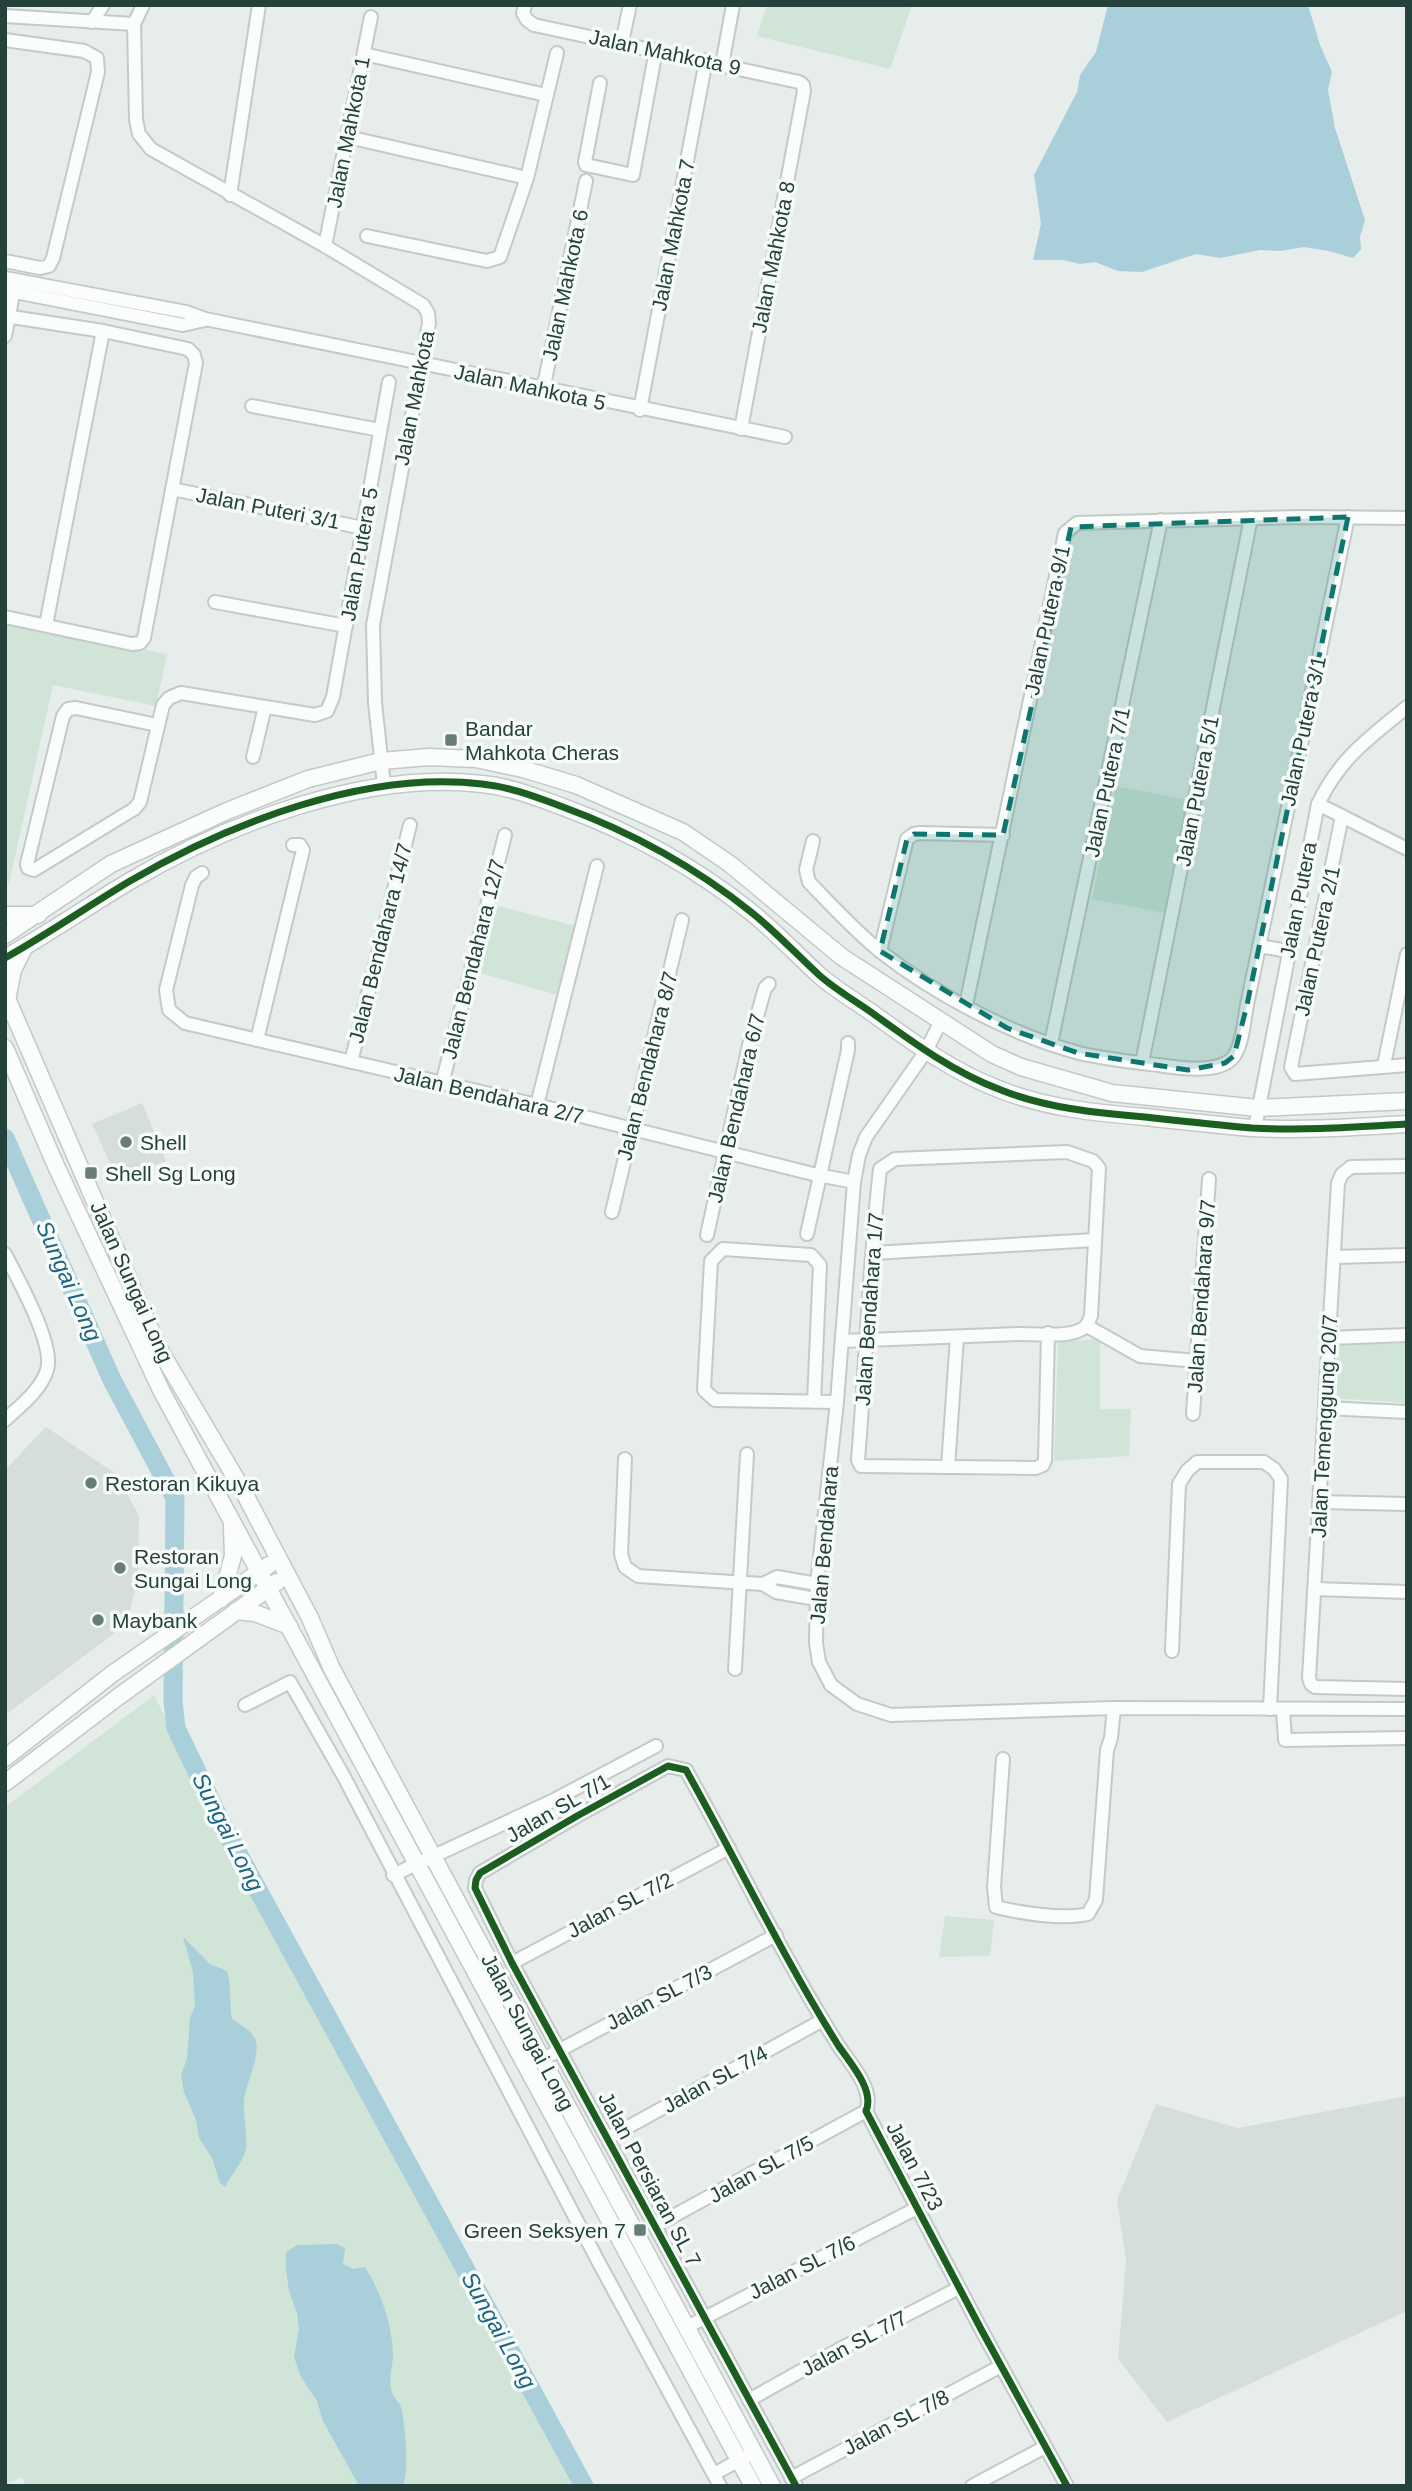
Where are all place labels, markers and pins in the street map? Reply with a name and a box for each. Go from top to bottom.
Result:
place label: Bandar Mahkota Cheras [465,717,619,764]
marker: Bandar Mahkota Cheras [443,732,459,748]
place label: Shell [140,1131,187,1154]
marker: Shell [118,1134,134,1150]
place label: Shell Sg Long [105,1162,236,1185]
marker: Shell Sg Long [83,1165,99,1181]
place label: Restoran Kikuya [105,1472,259,1495]
marker: Restoran Kikuya [83,1475,99,1491]
place label: Restoran Sungai Long [134,1545,252,1592]
marker: Restoran Sungai Long [112,1560,128,1576]
place label: Maybank [112,1609,198,1632]
marker: Maybank [90,1612,106,1628]
place label: Green Seksyen 7 [464,2219,626,2242]
marker: Green Seksyen 7 [632,2222,648,2238]

